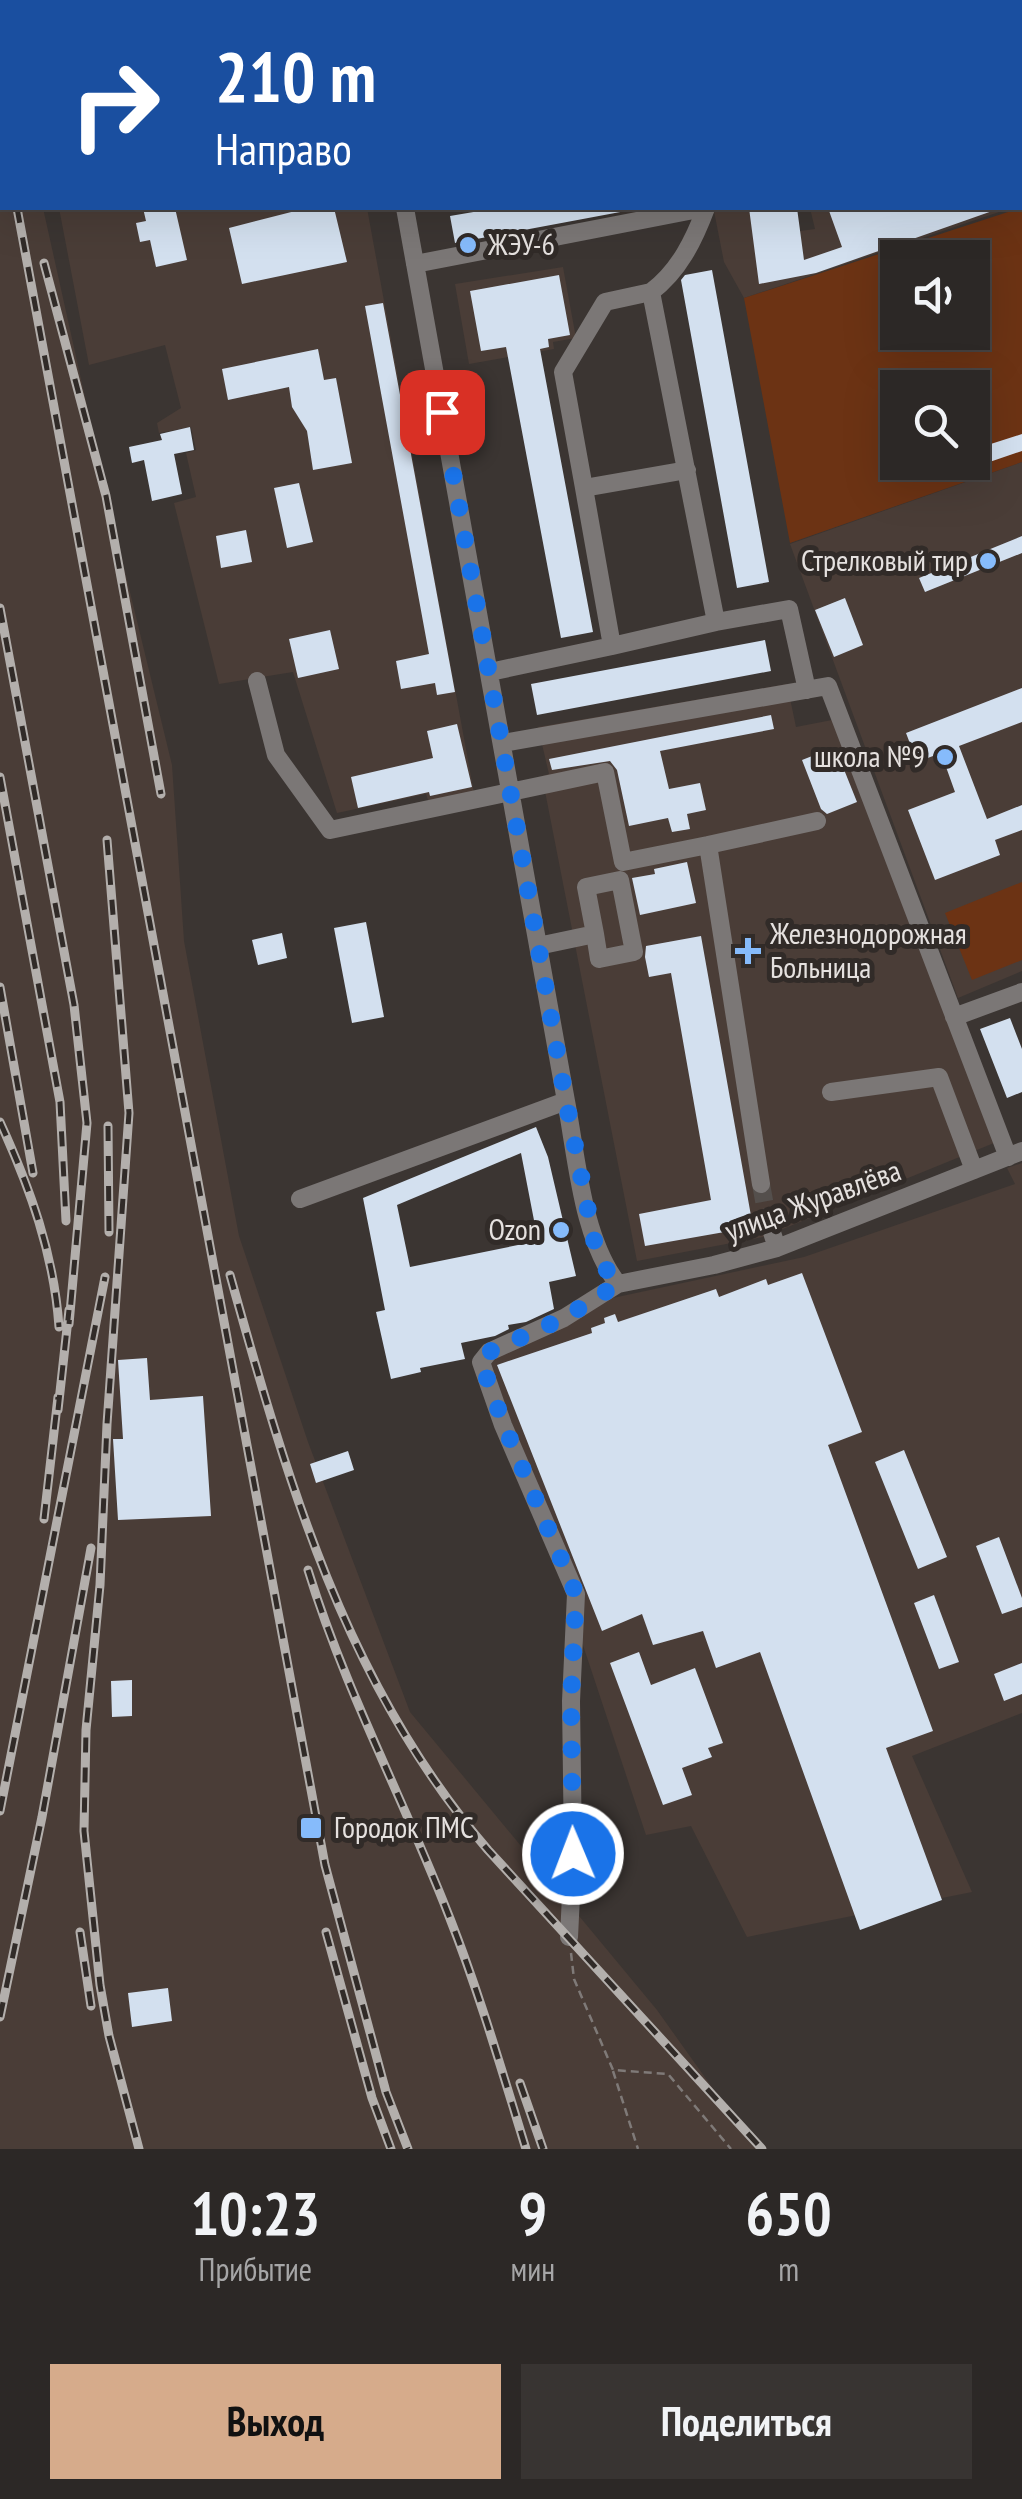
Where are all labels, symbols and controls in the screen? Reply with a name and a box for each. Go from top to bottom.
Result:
text: 210 m [215,31,376,121]
icon: right [50,40,180,170]
text: Направо [215,119,352,177]
place label: ЖЭУ-6 [487,224,555,263]
marker: ЖЭУ-6 [457,234,479,256]
map controls [880,240,990,480]
button: sound [880,240,990,350]
pin [400,370,485,455]
button: search [880,370,990,480]
icon: arrive [415,385,470,440]
place label: Стрелковый тир [801,540,968,579]
marker: Стрелковый тир [977,550,999,572]
place label: школа №9 [814,736,925,775]
marker: школа №9 [934,746,956,768]
place label: Железнодорожная Больница [769,913,967,986]
marker: Железнодорожная Больница [735,938,761,964]
street label: улица Журавлёва [719,1150,906,1249]
place label: Ozon [488,1209,541,1248]
marker: Ozon [550,1219,572,1241]
position arrow [521,1802,625,1906]
place label: Городок ПМС [334,1807,474,1846]
marker: Городок ПМС [298,1815,324,1841]
text: 10:23 [190,2174,320,2252]
text: 9 [519,2174,547,2252]
text: 650 [746,2174,832,2252]
text: Прибытие [199,2248,312,2290]
text: мин [511,2248,555,2290]
text: m [778,2248,799,2290]
button: Выход [50,2364,501,2479]
button: Поделиться [521,2364,972,2479]

